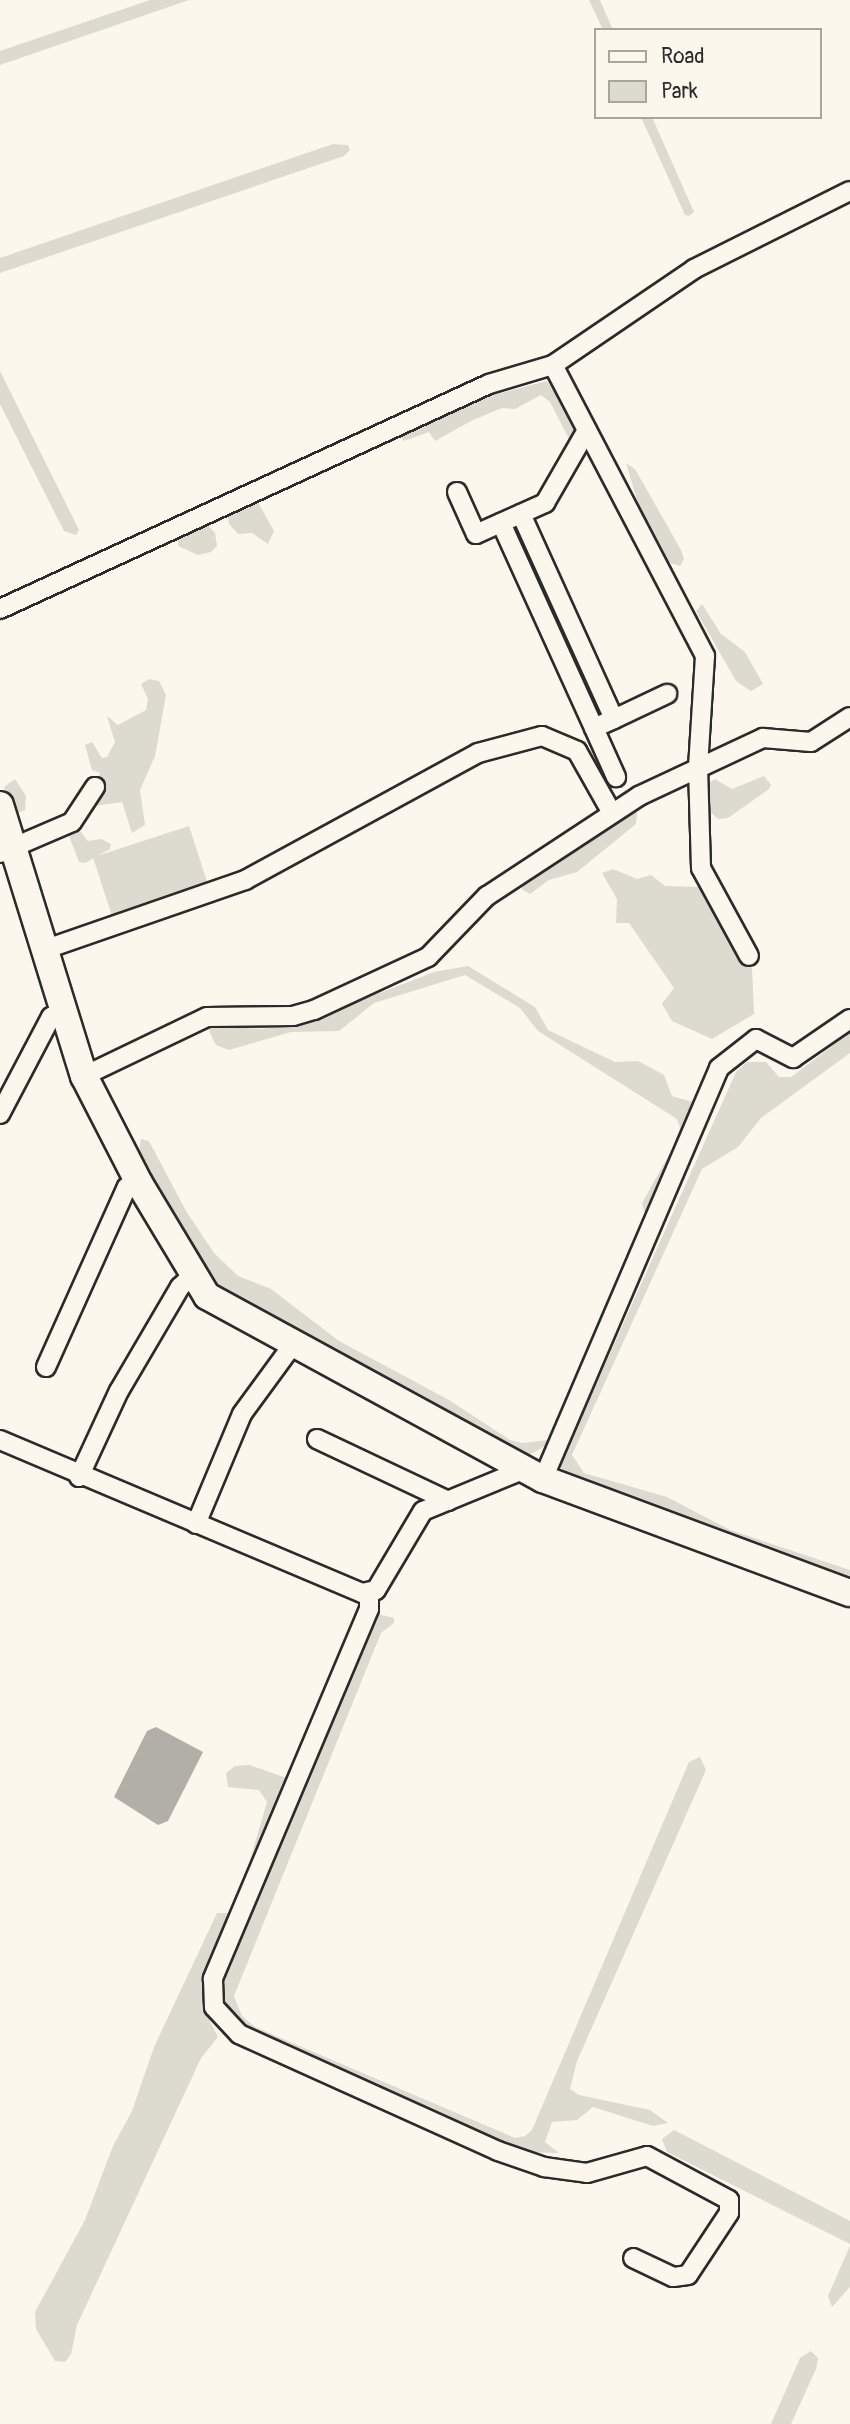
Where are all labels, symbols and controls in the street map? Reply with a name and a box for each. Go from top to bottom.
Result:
legend [594,28,822,119]
text: Road [661,43,705,70]
text: Park [661,78,698,105]

